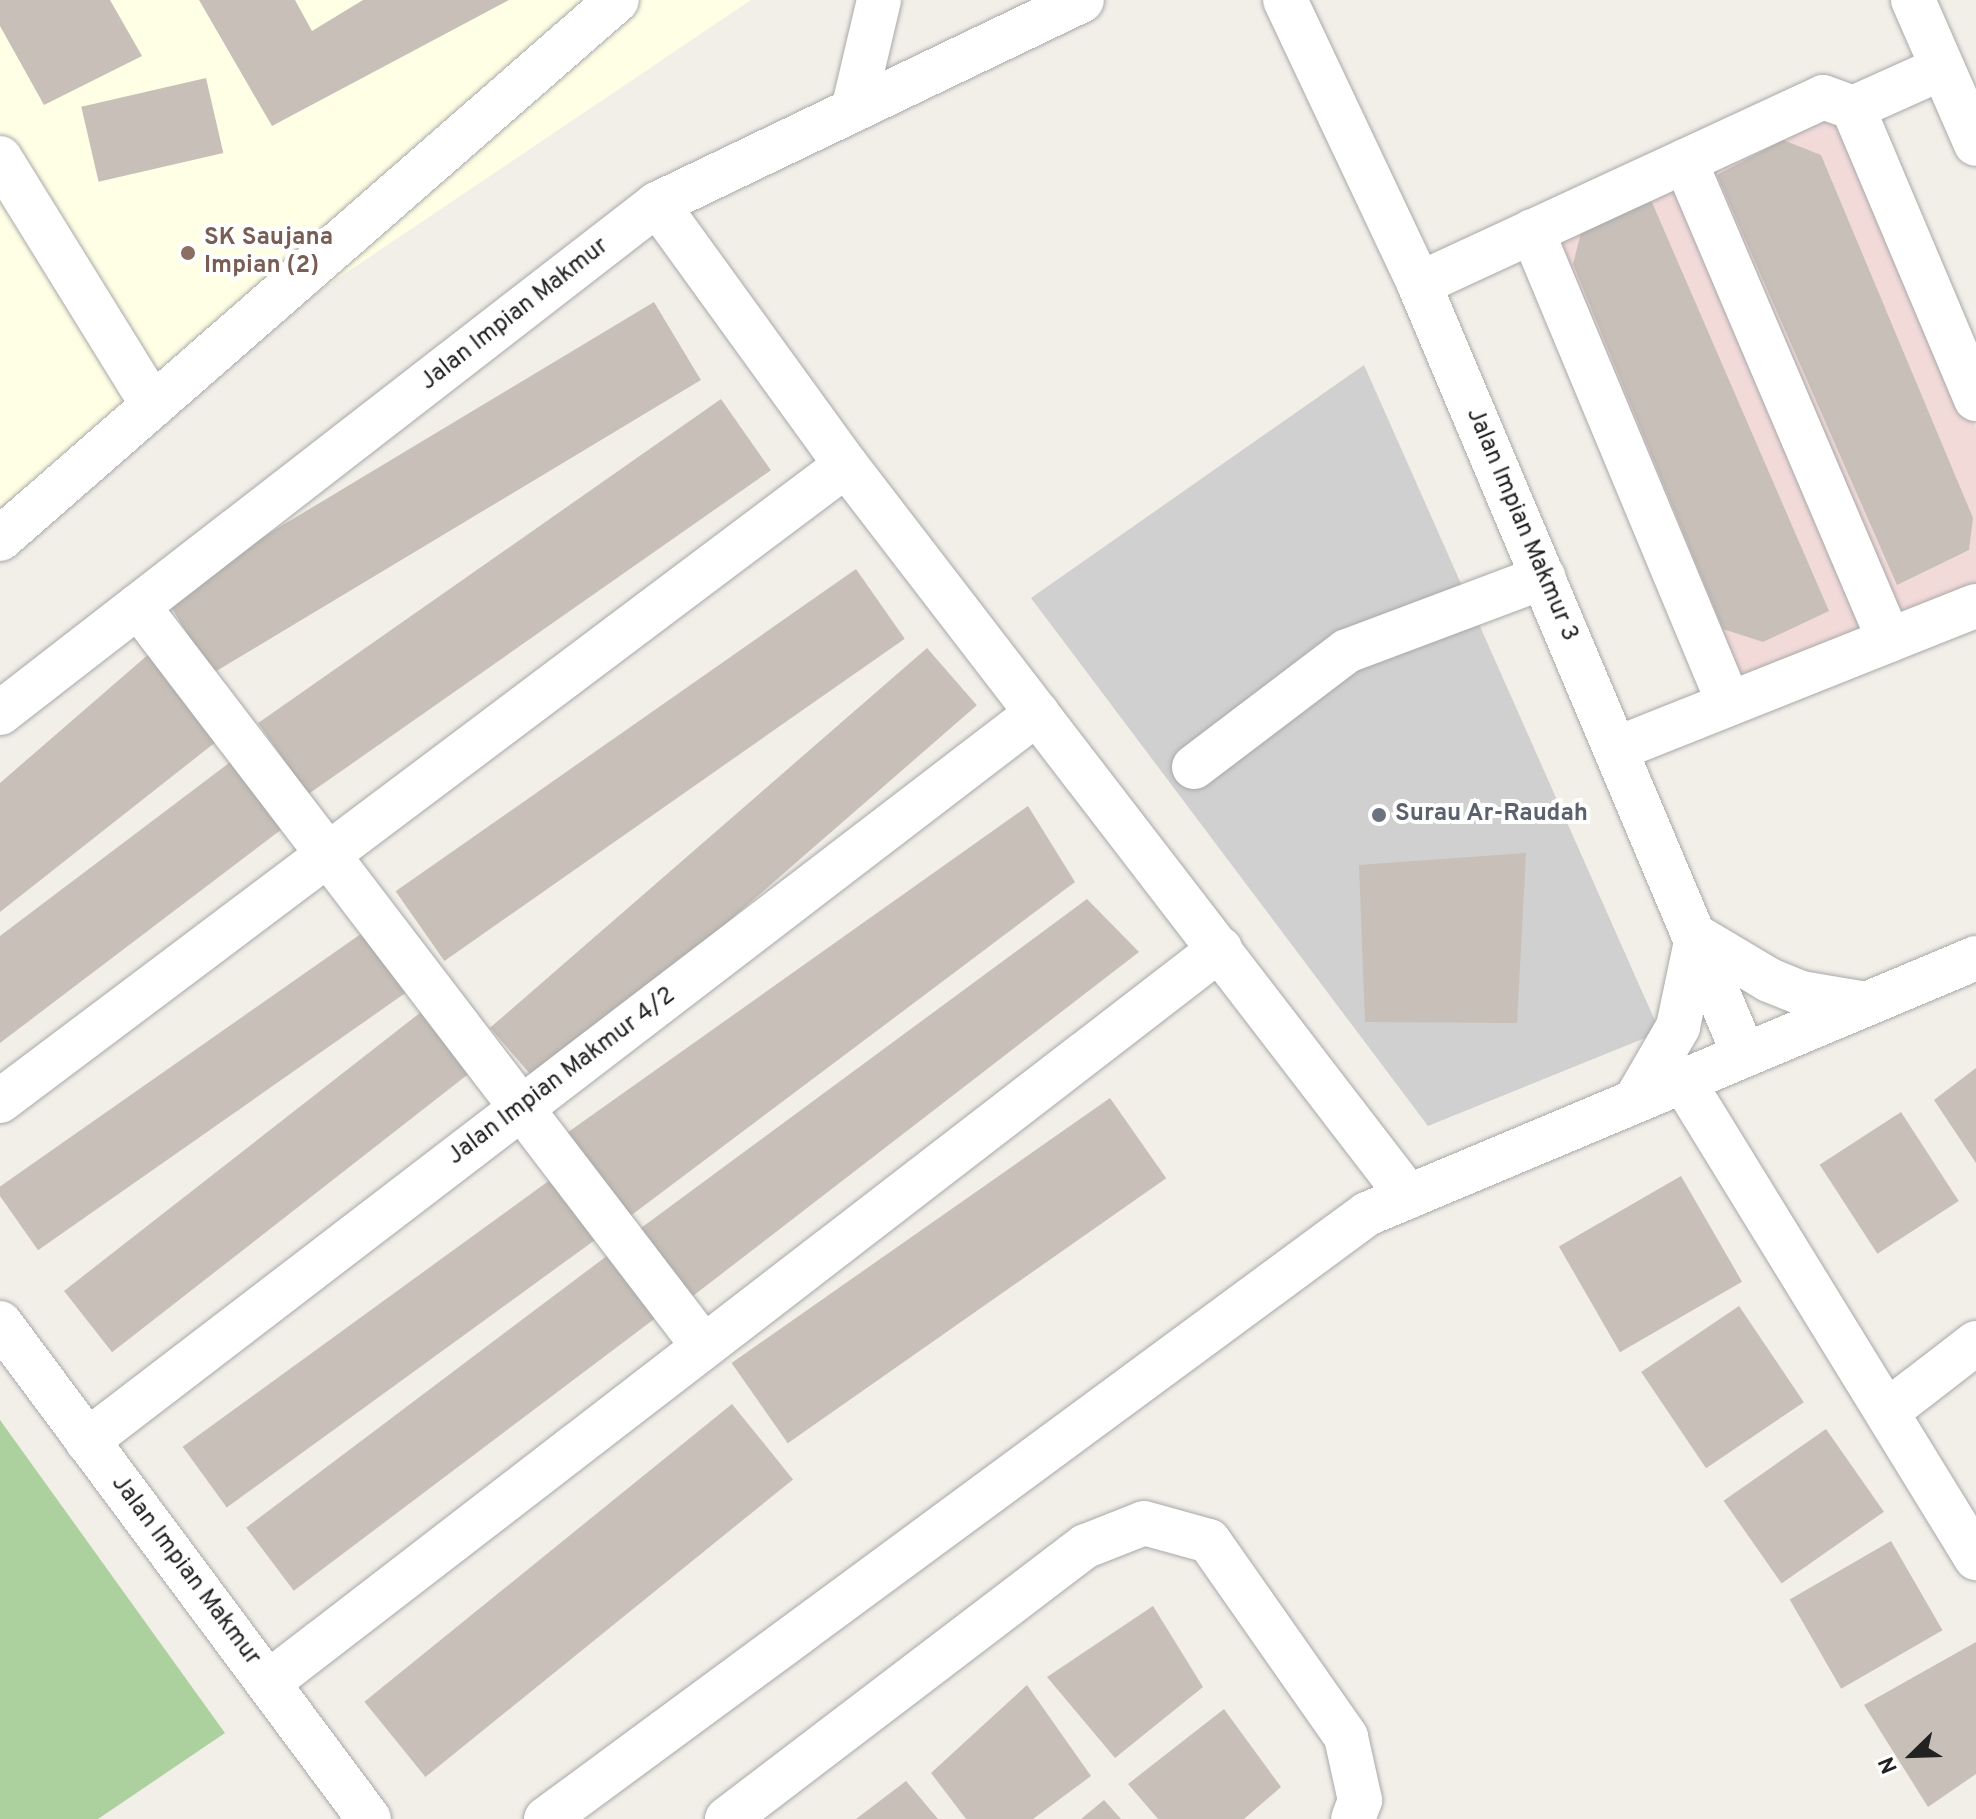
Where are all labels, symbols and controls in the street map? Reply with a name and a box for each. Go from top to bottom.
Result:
place label: SK Saujana Impian (2) [204,225,333,281]
street label: Jalan Impian Makmur [415,233,615,397]
marker: SK Saujana Impian (2) [179,244,197,262]
street label: Jalan Impian Makmur 3 [1459,404,1583,646]
place label: Surau Ar-Raudah [1395,801,1589,829]
marker: Surau Ar-Raudah [1370,806,1388,824]
street label: Jalan Impian Makmur 4/2 [442,982,682,1172]
street label: Jalan Impian Makmur [104,1470,266,1672]
north arrow [1872,1715,1952,1795]
text: N [1874,1752,1905,1777]

